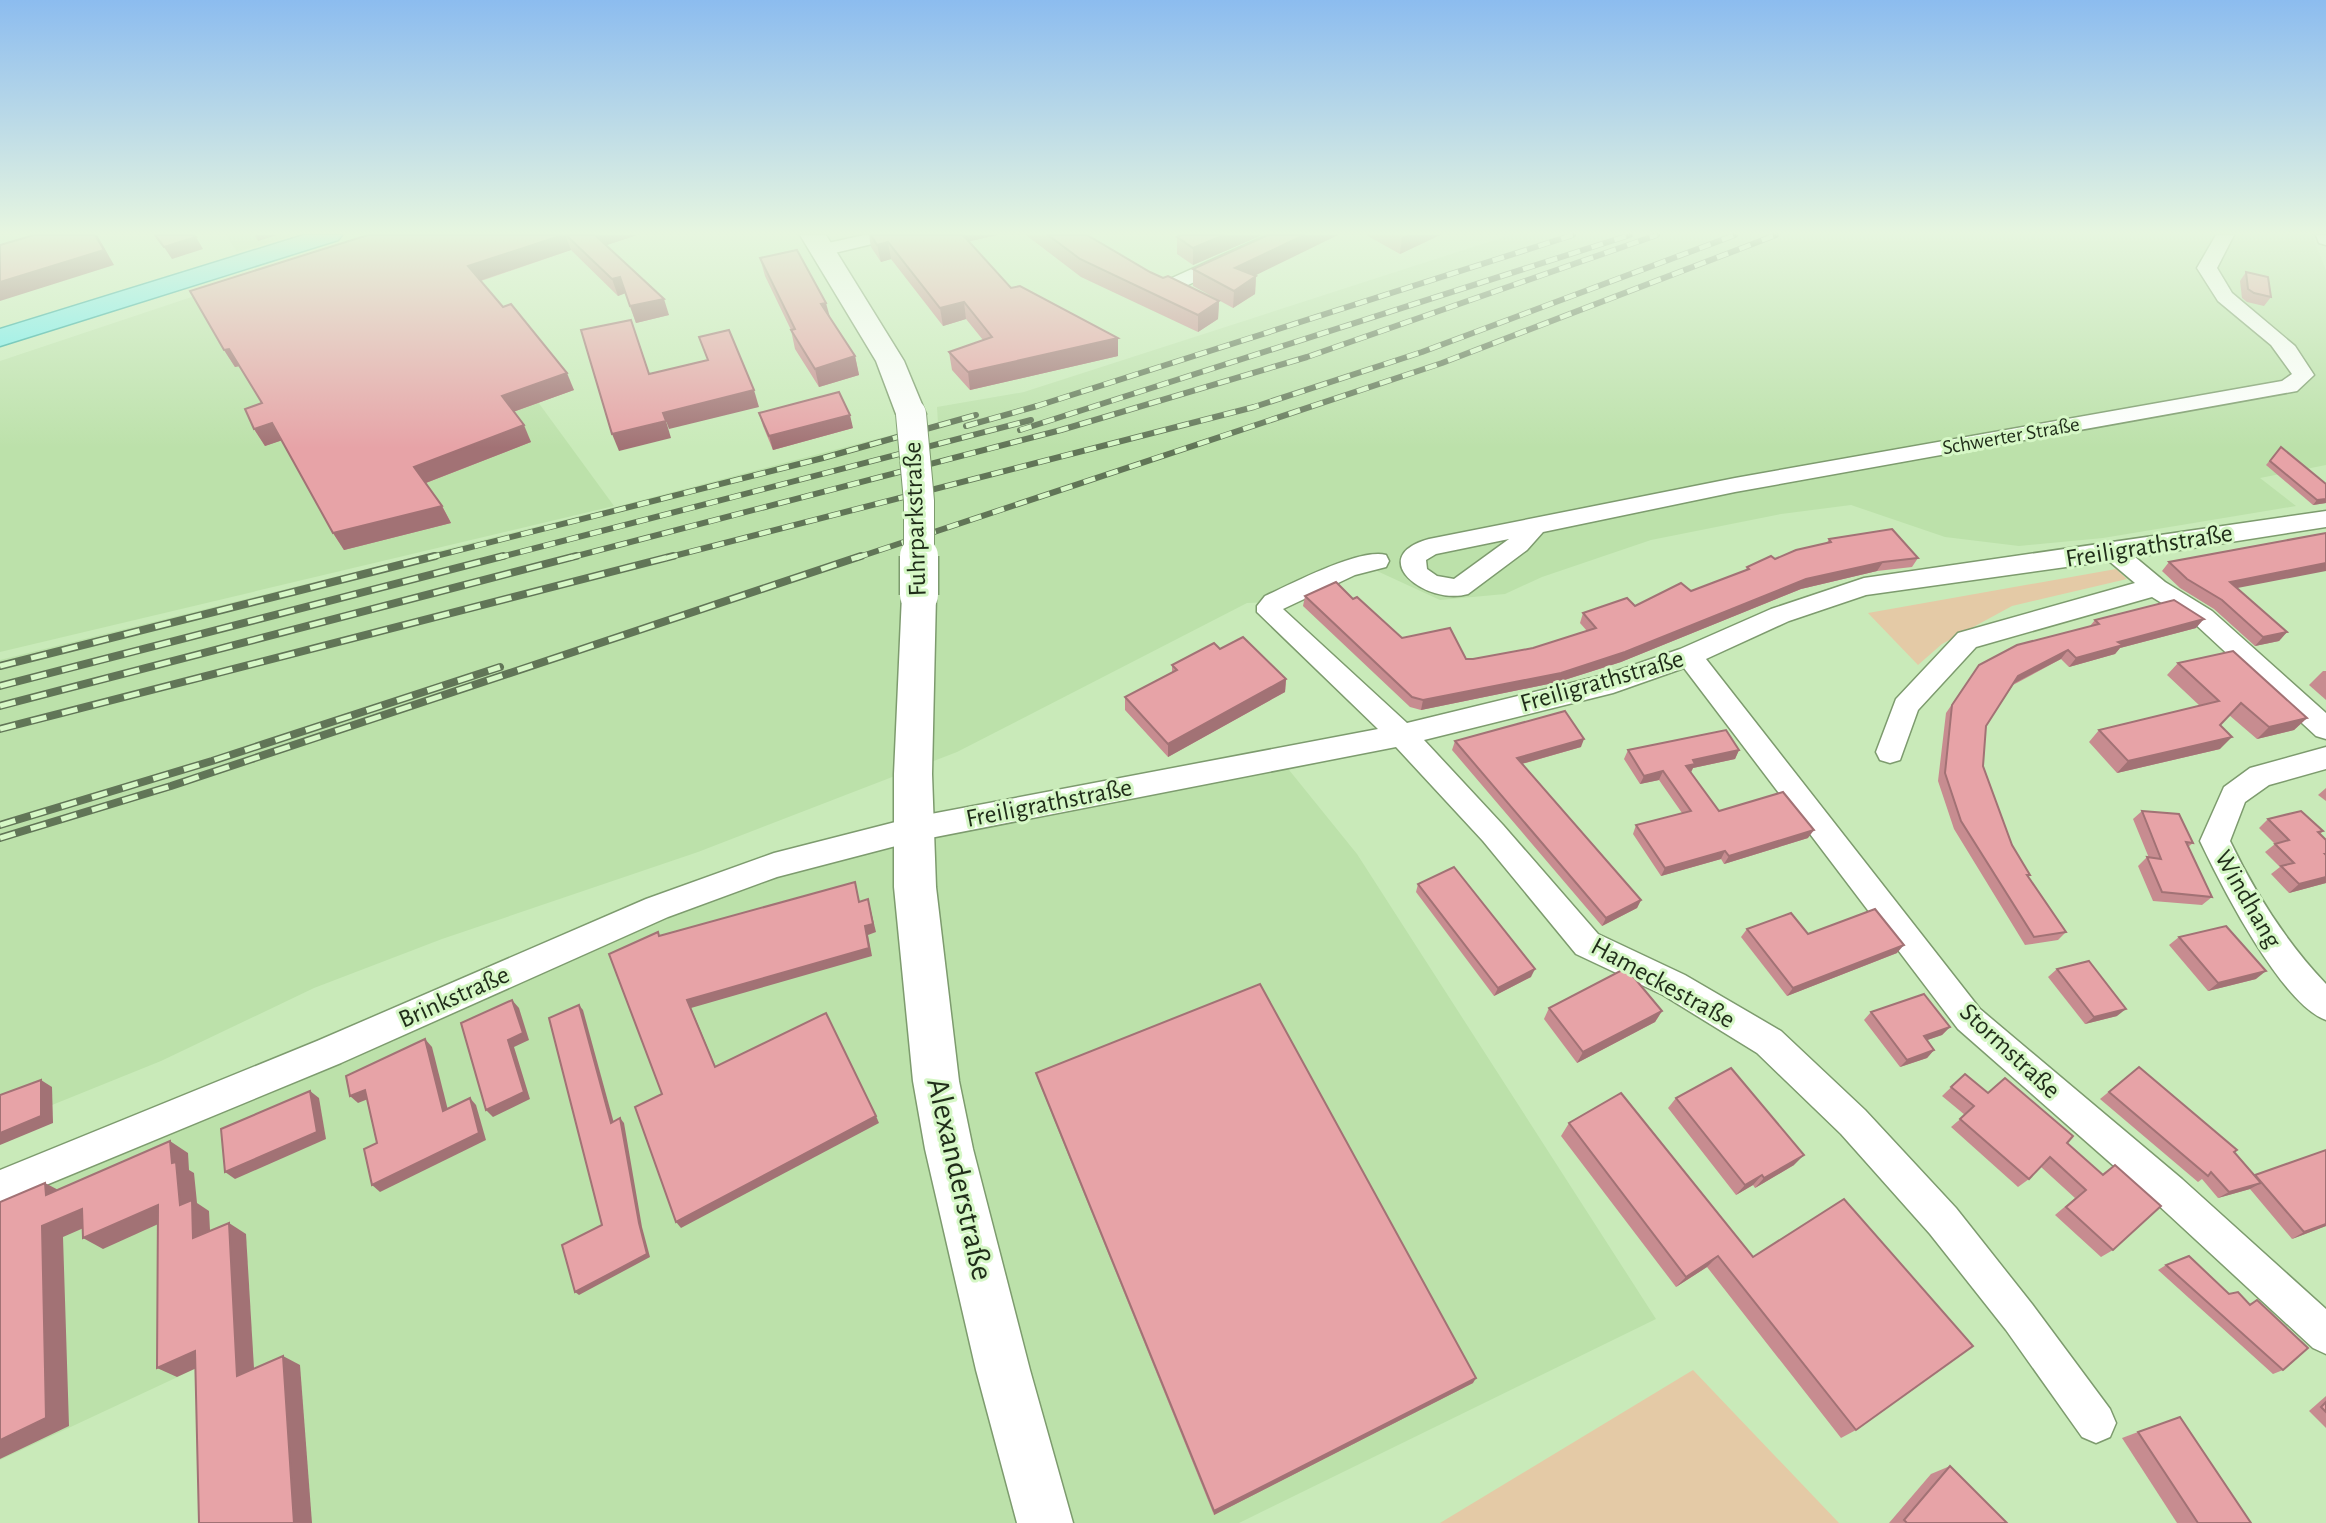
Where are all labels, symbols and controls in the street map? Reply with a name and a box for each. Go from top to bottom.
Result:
street label: Schwerter Straße [1941,414,2081,458]
street label: Fuhrparkstraße [899,441,931,597]
street label: Freiligrathstraße [2064,520,2234,572]
street label: Freiligrathstraße [1517,645,1687,717]
street label: Freiligrathstraße [964,774,1134,832]
street label: Windhang [2210,846,2286,952]
street label: Hameckestraße [1587,933,1739,1033]
street label: Brinkstraße [395,961,513,1033]
street label: Stormstraße [1955,998,2065,1104]
street label: Alexanderstraße [921,1075,999,1283]

